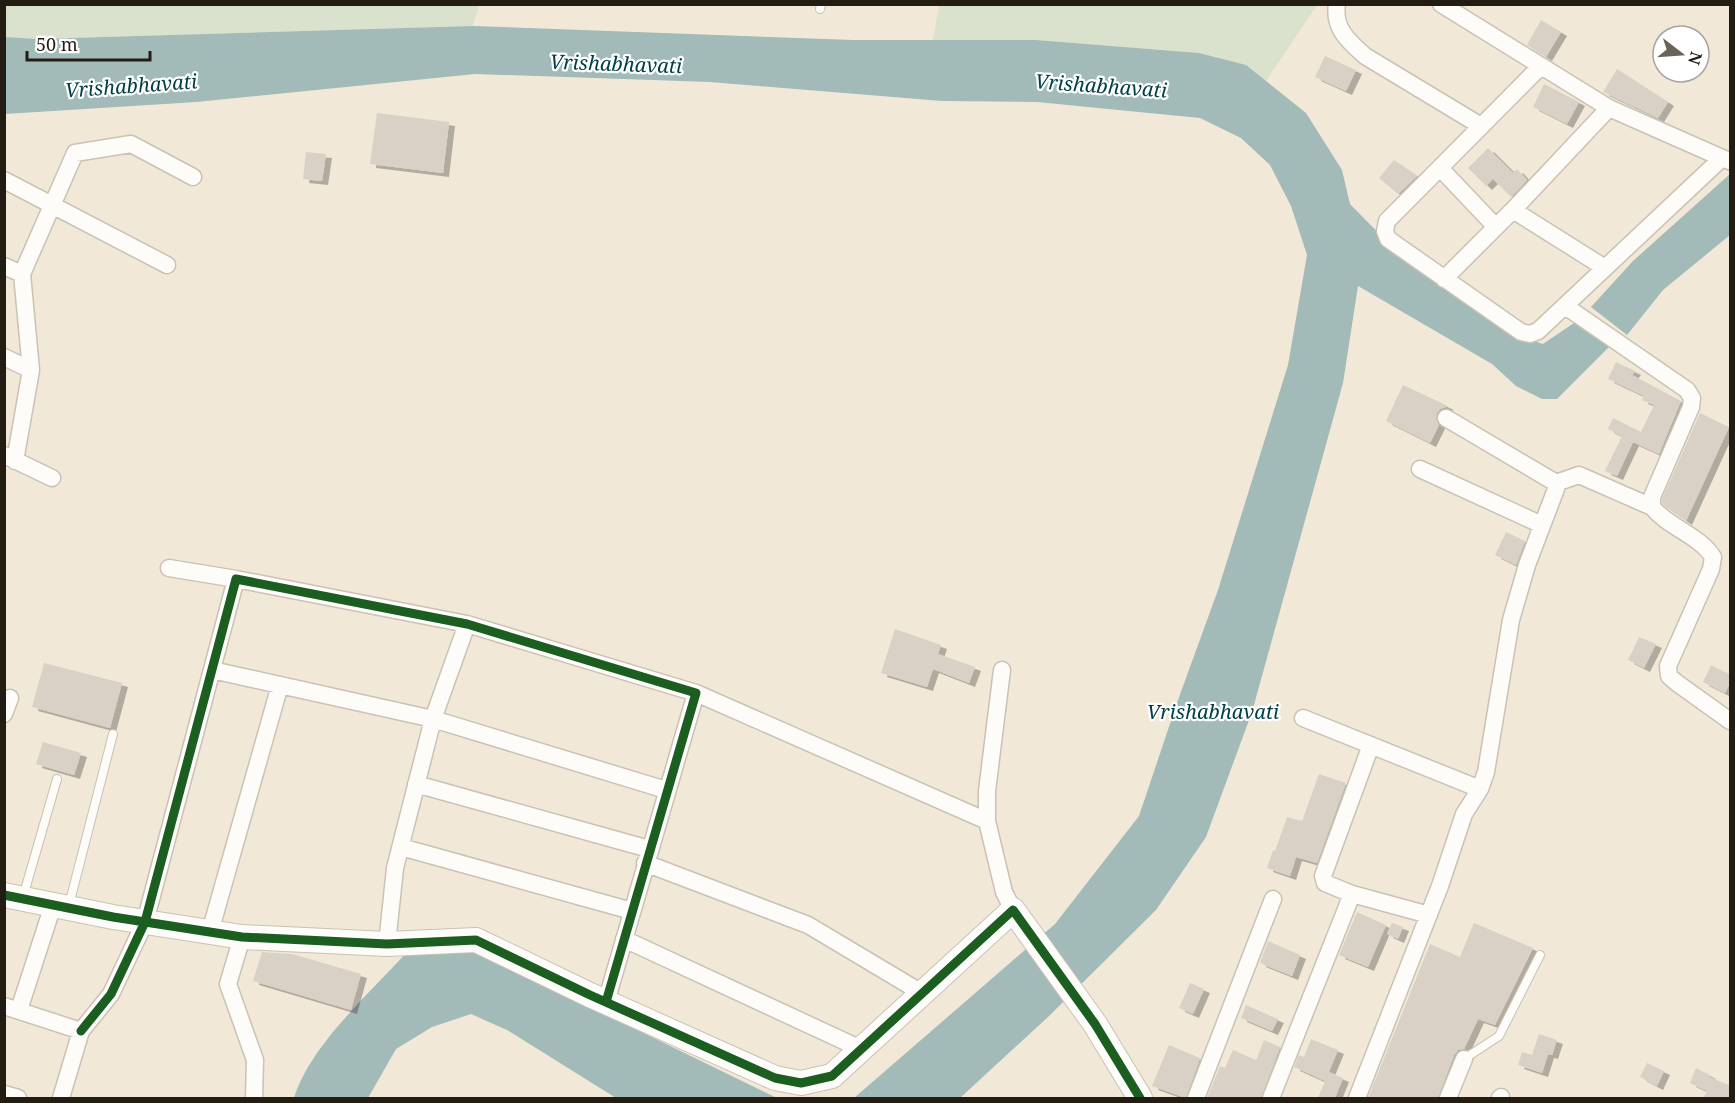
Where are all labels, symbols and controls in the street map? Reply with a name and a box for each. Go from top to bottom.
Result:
scale bar [27,24,150,62]
north arrow [1651,24,1711,84]
text: 50 m [36,32,78,56]
water label: Vrishabhavati [549,48,683,79]
text: N [1683,49,1708,68]
water label: Vrishabhavati [64,67,198,104]
water label: Vrishabhavati [1034,67,1168,104]
water label: Vrishabhavati [1147,698,1279,725]

